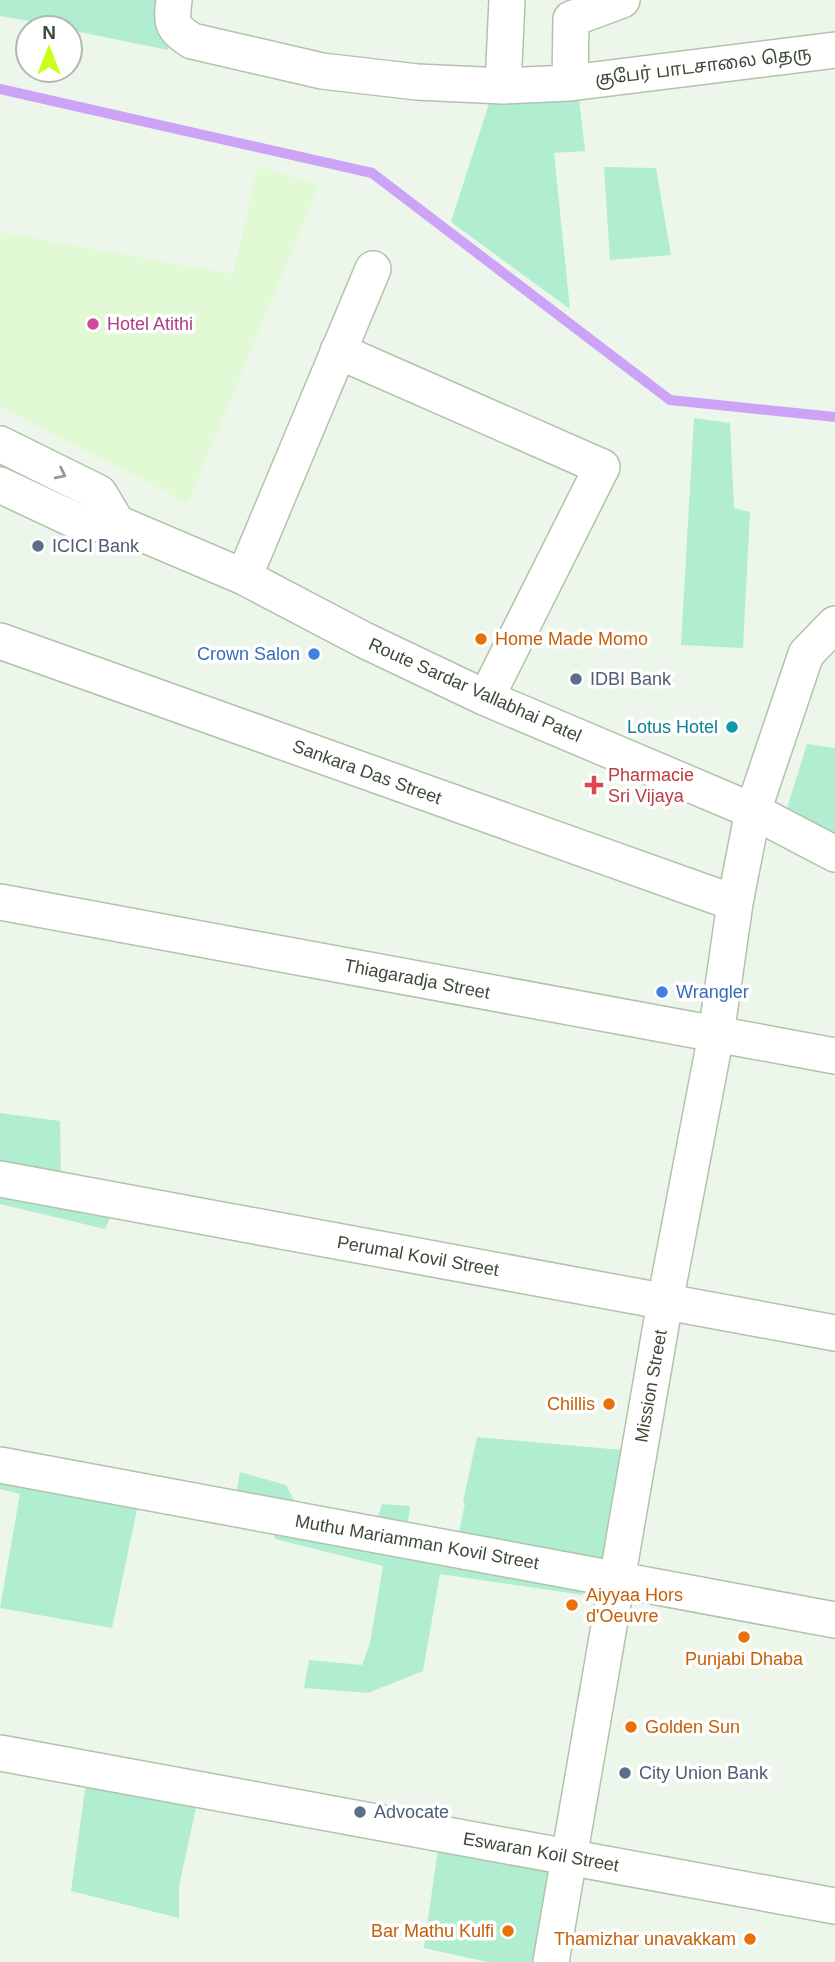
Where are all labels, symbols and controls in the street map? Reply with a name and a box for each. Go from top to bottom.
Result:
north arrow [14,14,84,84]
text: N [42,22,56,43]
street label: குபேர் பாடசாலை தெரு [594,43,813,91]
place label: Hotel Atithi [107,314,193,334]
marker: Hotel Atithi [85,316,101,332]
one-way arrow [54,466,66,480]
place label: ICICI Bank [52,536,140,556]
marker: ICICI Bank [30,538,46,554]
place label: Home Made Momo [495,629,648,649]
marker: Home Made Momo [473,631,489,647]
street label: Route Sardar Vallabhai Patel [366,634,584,746]
place label: Crown Salon [197,644,300,664]
marker: Crown Salon [306,646,322,662]
place label: IDBI Bank [590,669,672,689]
marker: IDBI Bank [568,671,584,687]
place label: Lotus Hotel [627,717,718,737]
marker: Lotus Hotel [724,719,740,735]
street label: Sankara Das Street [290,736,444,808]
place label: Pharmacie Sri Vijaya [608,765,694,806]
marker: Pharmacie Sri Vijaya [586,777,602,793]
street label: Thiagaradja Street [342,955,492,1003]
place label: Wrangler [676,982,749,1002]
marker: Wrangler [654,984,670,1000]
street label: Perumal Kovil Street [335,1232,501,1280]
street label: Mission Street [631,1328,671,1444]
place label: Chillis [547,1394,595,1414]
marker: Chillis [601,1396,617,1412]
street label: Muthu Mariamman Kovil Street [294,1511,540,1573]
place label: Aiyyaa Hors d'Oeuvre [586,1585,683,1626]
marker: Aiyyaa Hors d'Oeuvre [564,1597,580,1613]
marker: Punjabi Dhaba [736,1629,752,1645]
place label: Punjabi Dhaba [685,1649,804,1669]
place label: Golden Sun [645,1717,740,1737]
marker: Golden Sun [623,1719,639,1735]
place label: City Union Bank [639,1763,769,1783]
marker: City Union Bank [617,1765,633,1781]
place label: Advocate [374,1802,449,1822]
marker: Advocate [352,1804,368,1820]
street label: Eswaran Koil Street [461,1828,621,1876]
place label: Bar Mathu Kulfi [371,1921,494,1941]
marker: Bar Mathu Kulfi [500,1923,516,1939]
place label: Thamizhar unavakkam [554,1929,736,1949]
marker: Thamizhar unavakkam [742,1931,758,1947]

